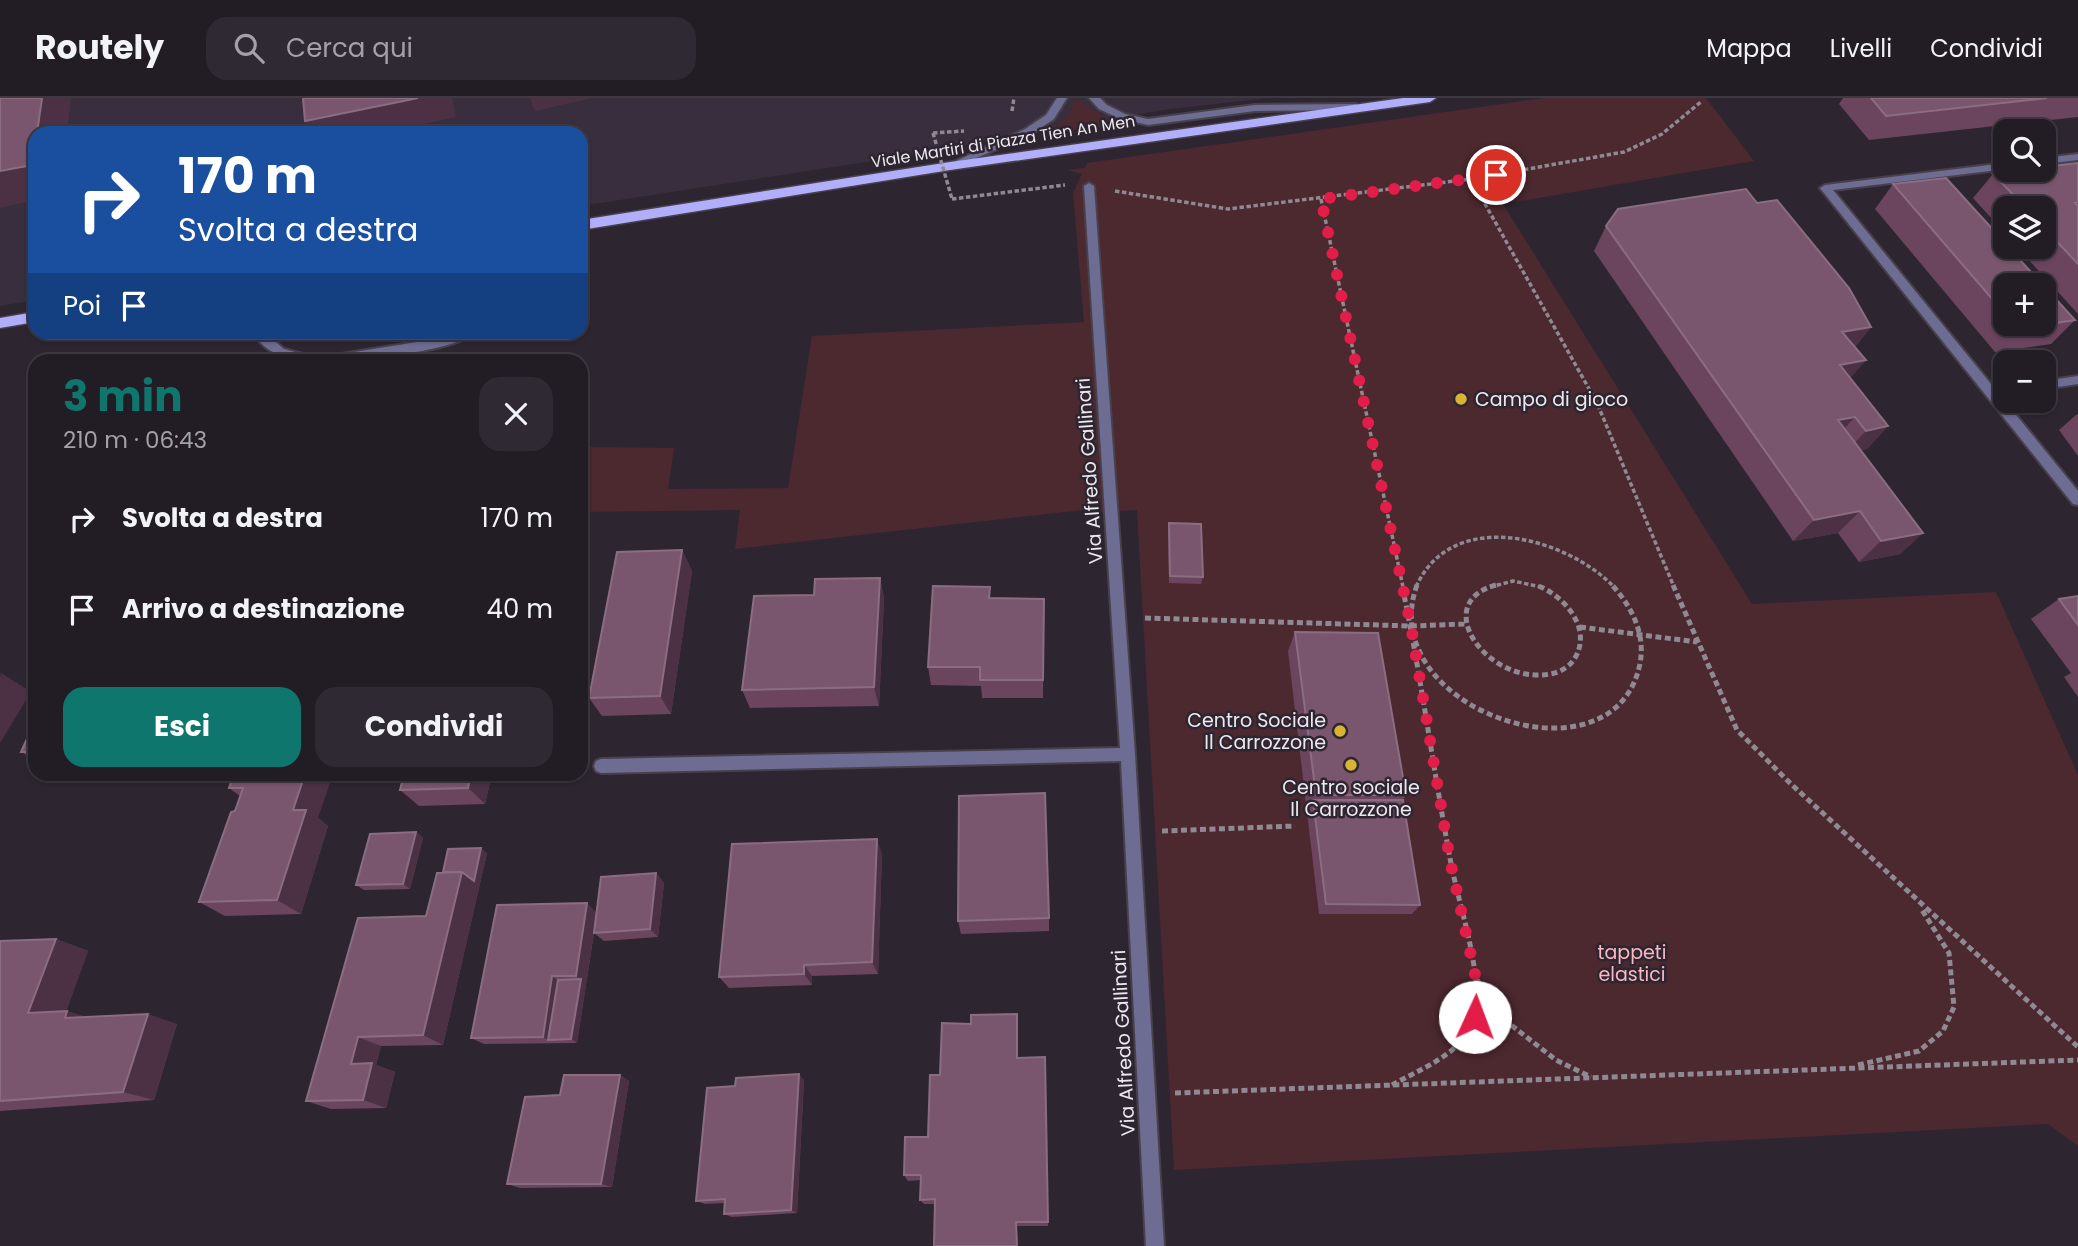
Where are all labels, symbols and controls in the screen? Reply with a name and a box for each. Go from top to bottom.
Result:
search box [206,17,696,80]
text: Routely [35,24,164,71]
icon: search [230,29,268,67]
text: Cerca qui [286,30,413,66]
text: Mappa [1706,32,1792,65]
text: Livelli [1830,32,1892,65]
text: Condividi [1930,32,2043,65]
street label: Viale Martiri di Piazza Tien An Men [869,109,1137,174]
map controls [1993,119,2056,413]
button: search [1993,119,2056,182]
text: 170 m [178,142,317,210]
pin [1466,145,1526,205]
icon: right [63,154,154,245]
icon: arrive [1477,156,1515,194]
button: layers [1993,196,2056,259]
text: Svolta a destra [178,207,418,252]
button: + [1993,273,2056,336]
icon: arrive [115,287,153,325]
text: Poi [63,288,101,324]
button: − [1993,350,2056,413]
text: 3 min [63,367,183,426]
button: close [479,377,553,451]
street label: Via Alfredo Gallinari [1070,377,1109,565]
place label: Campo di gioco [1475,386,1628,413]
marker: Campo di gioco [1453,391,1469,407]
text: 210 m · 06:43 [63,424,207,456]
icon: right [63,500,101,538]
text: Svolta a destra [122,500,323,536]
text: 170 m [480,500,553,536]
icon: arrive [63,591,101,629]
text: Arrivo a destinazione [122,591,405,627]
text: 40 m [487,591,553,627]
button: Esci [63,687,301,767]
button: Condividi [315,687,553,767]
place label: Centro Sociale Il Carrozzone [1187,707,1326,756]
marker: Centro Sociale Il Carrozzone [1332,723,1348,739]
marker: Centro sociale Il Carrozzone [1343,757,1359,773]
place label: Centro sociale Il Carrozzone [1282,774,1420,823]
park label: tappeti elastici [1598,939,1666,988]
street label: Via Alfredo Gallinari [1105,949,1142,1137]
position arrow [1438,980,1512,1054]

